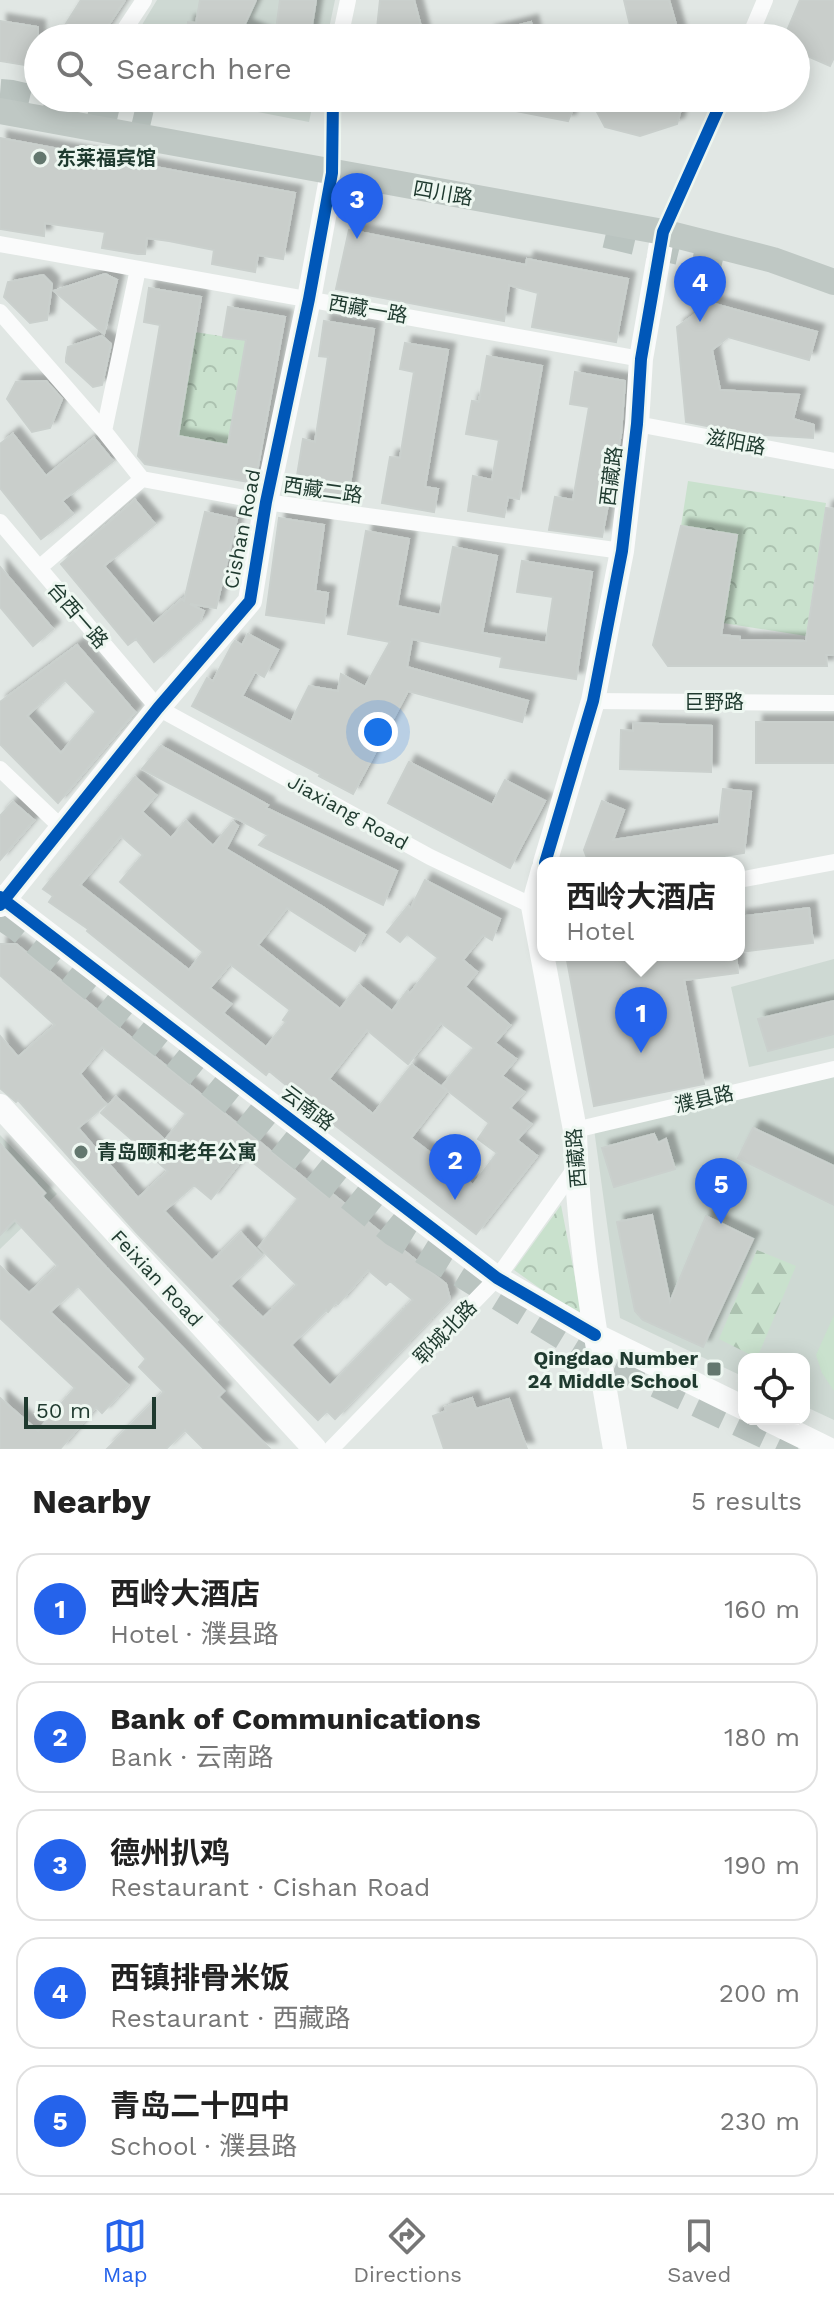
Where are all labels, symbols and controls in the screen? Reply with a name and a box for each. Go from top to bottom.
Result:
search box [24,24,810,112]
icon: search [52,46,96,90]
text: Search here [116,51,292,86]
place label: 东莱福宾馆 [56,146,156,170]
marker: 东莱福宾馆 [31,149,49,167]
pin: 3 [331,173,383,239]
street label: 四川路 [411,176,475,210]
pin: 4 [674,256,726,322]
street label: 西藏一路 [327,290,409,328]
street label: 滋阳路 [704,424,768,460]
street label: 西藏路 [595,445,627,507]
street label: Cishan Road [219,467,265,591]
street label: 西藏二路 [282,473,364,507]
street label: 台西一路 [43,577,113,653]
street label: 巨野路 [684,690,744,714]
your location [358,712,398,752]
street label: Jiaxiang Road [284,769,412,855]
popup [537,857,745,961]
text: 西岭大酒店 [566,879,716,914]
text: Hotel [566,916,634,946]
pin: 1 [615,987,667,1053]
street label: 云南路 [277,1080,339,1136]
street label: 濮县路 [672,1081,736,1117]
street label: 西藏路 [561,1127,591,1189]
pin: 2 [429,1134,481,1200]
place label: 青岛颐和老年公寓 [97,1140,257,1164]
marker: 青岛颐和老年公寓 [72,1143,90,1161]
pin: 5 [695,1158,747,1224]
street label: Feixian Road [106,1225,208,1331]
street label: 郓城北路 [409,1295,481,1369]
place label: Qingdao Number 24 Middle School [528,1346,698,1393]
map controls [738,1353,810,1425]
button: locate [738,1353,810,1425]
marker: Qingdao Number 24 Middle School [705,1360,723,1378]
scale bar [24,1393,156,1429]
text: 50 m [36,1398,91,1423]
text: Nearby [32,1481,151,1521]
text: 5 results [691,1486,802,1516]
text: 西岭大酒店 [110,1576,260,1611]
text: 1 [54,1594,66,1624]
text: 160 m [724,1594,800,1624]
text: Hotel · 濮县路 [110,1619,279,1649]
text: Bank of Communications [110,1701,481,1736]
text: 2 [52,1722,68,1752]
text: 180 m [724,1722,800,1752]
text: Bank · 云南路 [110,1742,274,1772]
text: 德州扒鸡 [110,1835,230,1870]
text: 3 [52,1850,68,1880]
text: 190 m [724,1850,800,1880]
text: Restaurant · Cishan Road [110,1872,430,1902]
text: 西镇排骨米饭 [110,1960,290,1995]
text: 4 [52,1978,68,2008]
text: 200 m [719,1978,800,2008]
text: Restaurant · 西藏路 [110,2003,351,2033]
text: 青岛二十四中 [110,2088,290,2123]
text: 5 [52,2106,68,2136]
text: 230 m [720,2106,800,2136]
text: School · 濮县路 [110,2131,297,2161]
tab: Map [103,2214,148,2287]
tab: Directions [353,2214,462,2287]
tab: Saved [667,2214,731,2287]

